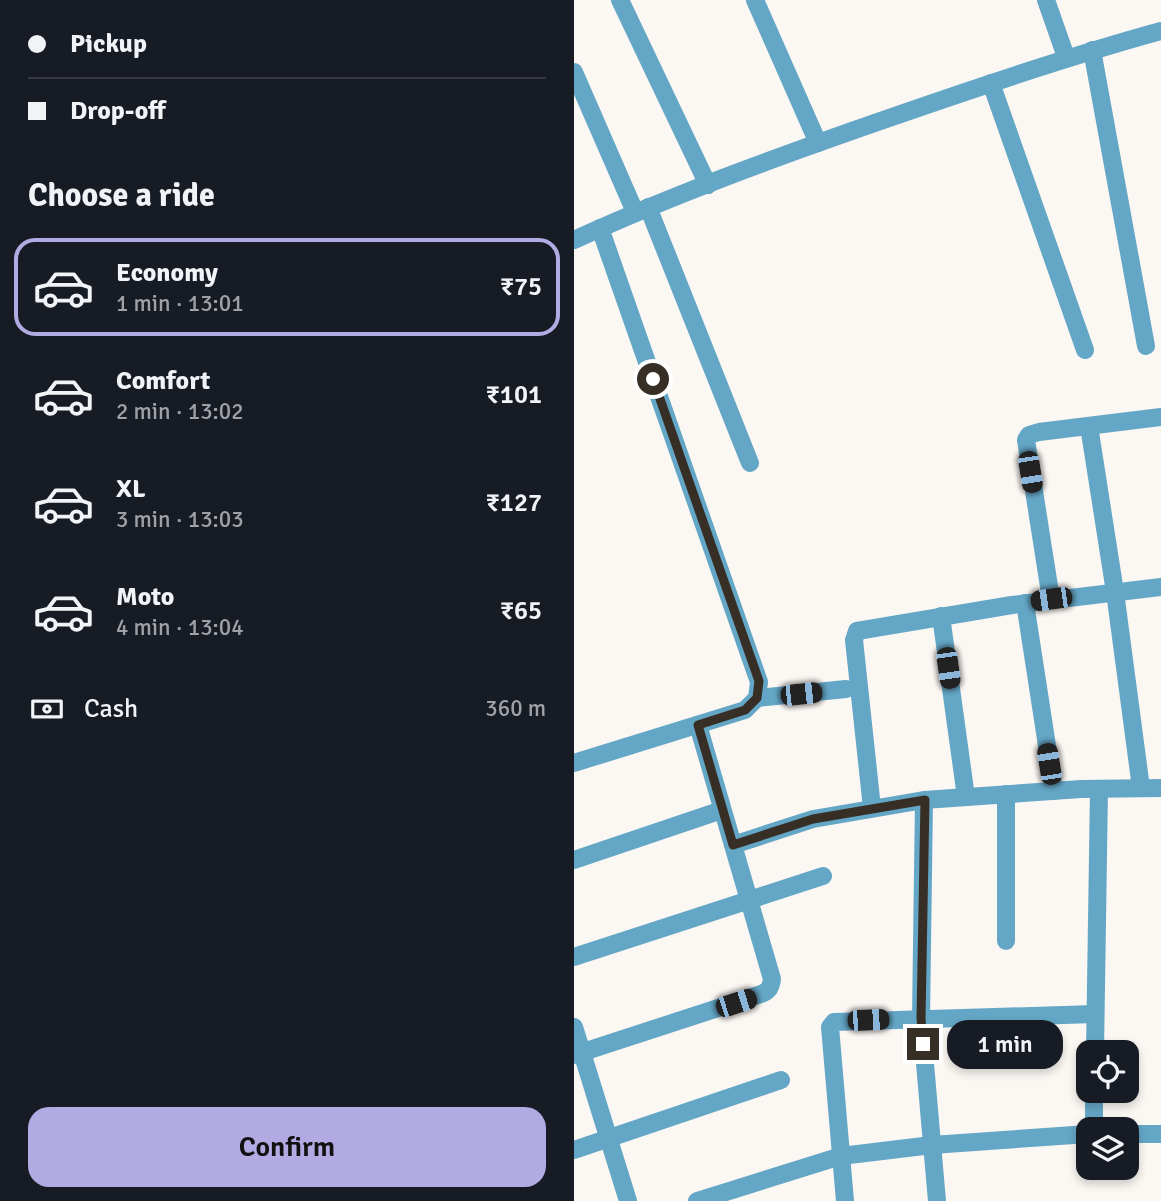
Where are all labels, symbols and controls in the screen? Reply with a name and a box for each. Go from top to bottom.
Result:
text: Pickup [70,28,147,60]
text: Drop-off [70,95,166,127]
text: Choose a ride [28,176,215,215]
icon: car [32,256,95,319]
text: Economy [116,257,218,289]
text: ₹75 [500,271,542,303]
text: 1 min · 13:01 [116,289,244,318]
route start [637,363,669,395]
icon: car [32,364,95,427]
text: Comfort [116,365,210,397]
text: ₹101 [486,379,542,411]
text: 2 min · 13:02 [116,397,244,426]
car [1017,450,1044,494]
icon: car [32,472,95,535]
text: XL [116,473,146,505]
text: ₹127 [486,487,542,519]
text: 3 min · 13:03 [116,505,244,534]
icon: car [32,580,95,643]
text: Moto [116,581,174,613]
car [1029,586,1074,612]
text: ₹65 [500,595,542,627]
text: 4 min · 13:04 [116,613,244,642]
car [935,646,962,690]
car [780,681,823,707]
icon: cash [28,690,66,728]
text: Cash [84,693,138,725]
text: 360 m [485,694,546,723]
car [1036,742,1063,786]
car [713,987,760,1019]
car [847,1009,890,1031]
callout: 1 min [948,1020,1063,1068]
route end [907,1028,939,1060]
text: 1 min [977,1030,1033,1059]
map controls [1076,1040,1139,1180]
button: locate [1076,1040,1139,1103]
button: Confirm [28,1107,546,1187]
button: layers [1076,1117,1139,1180]

